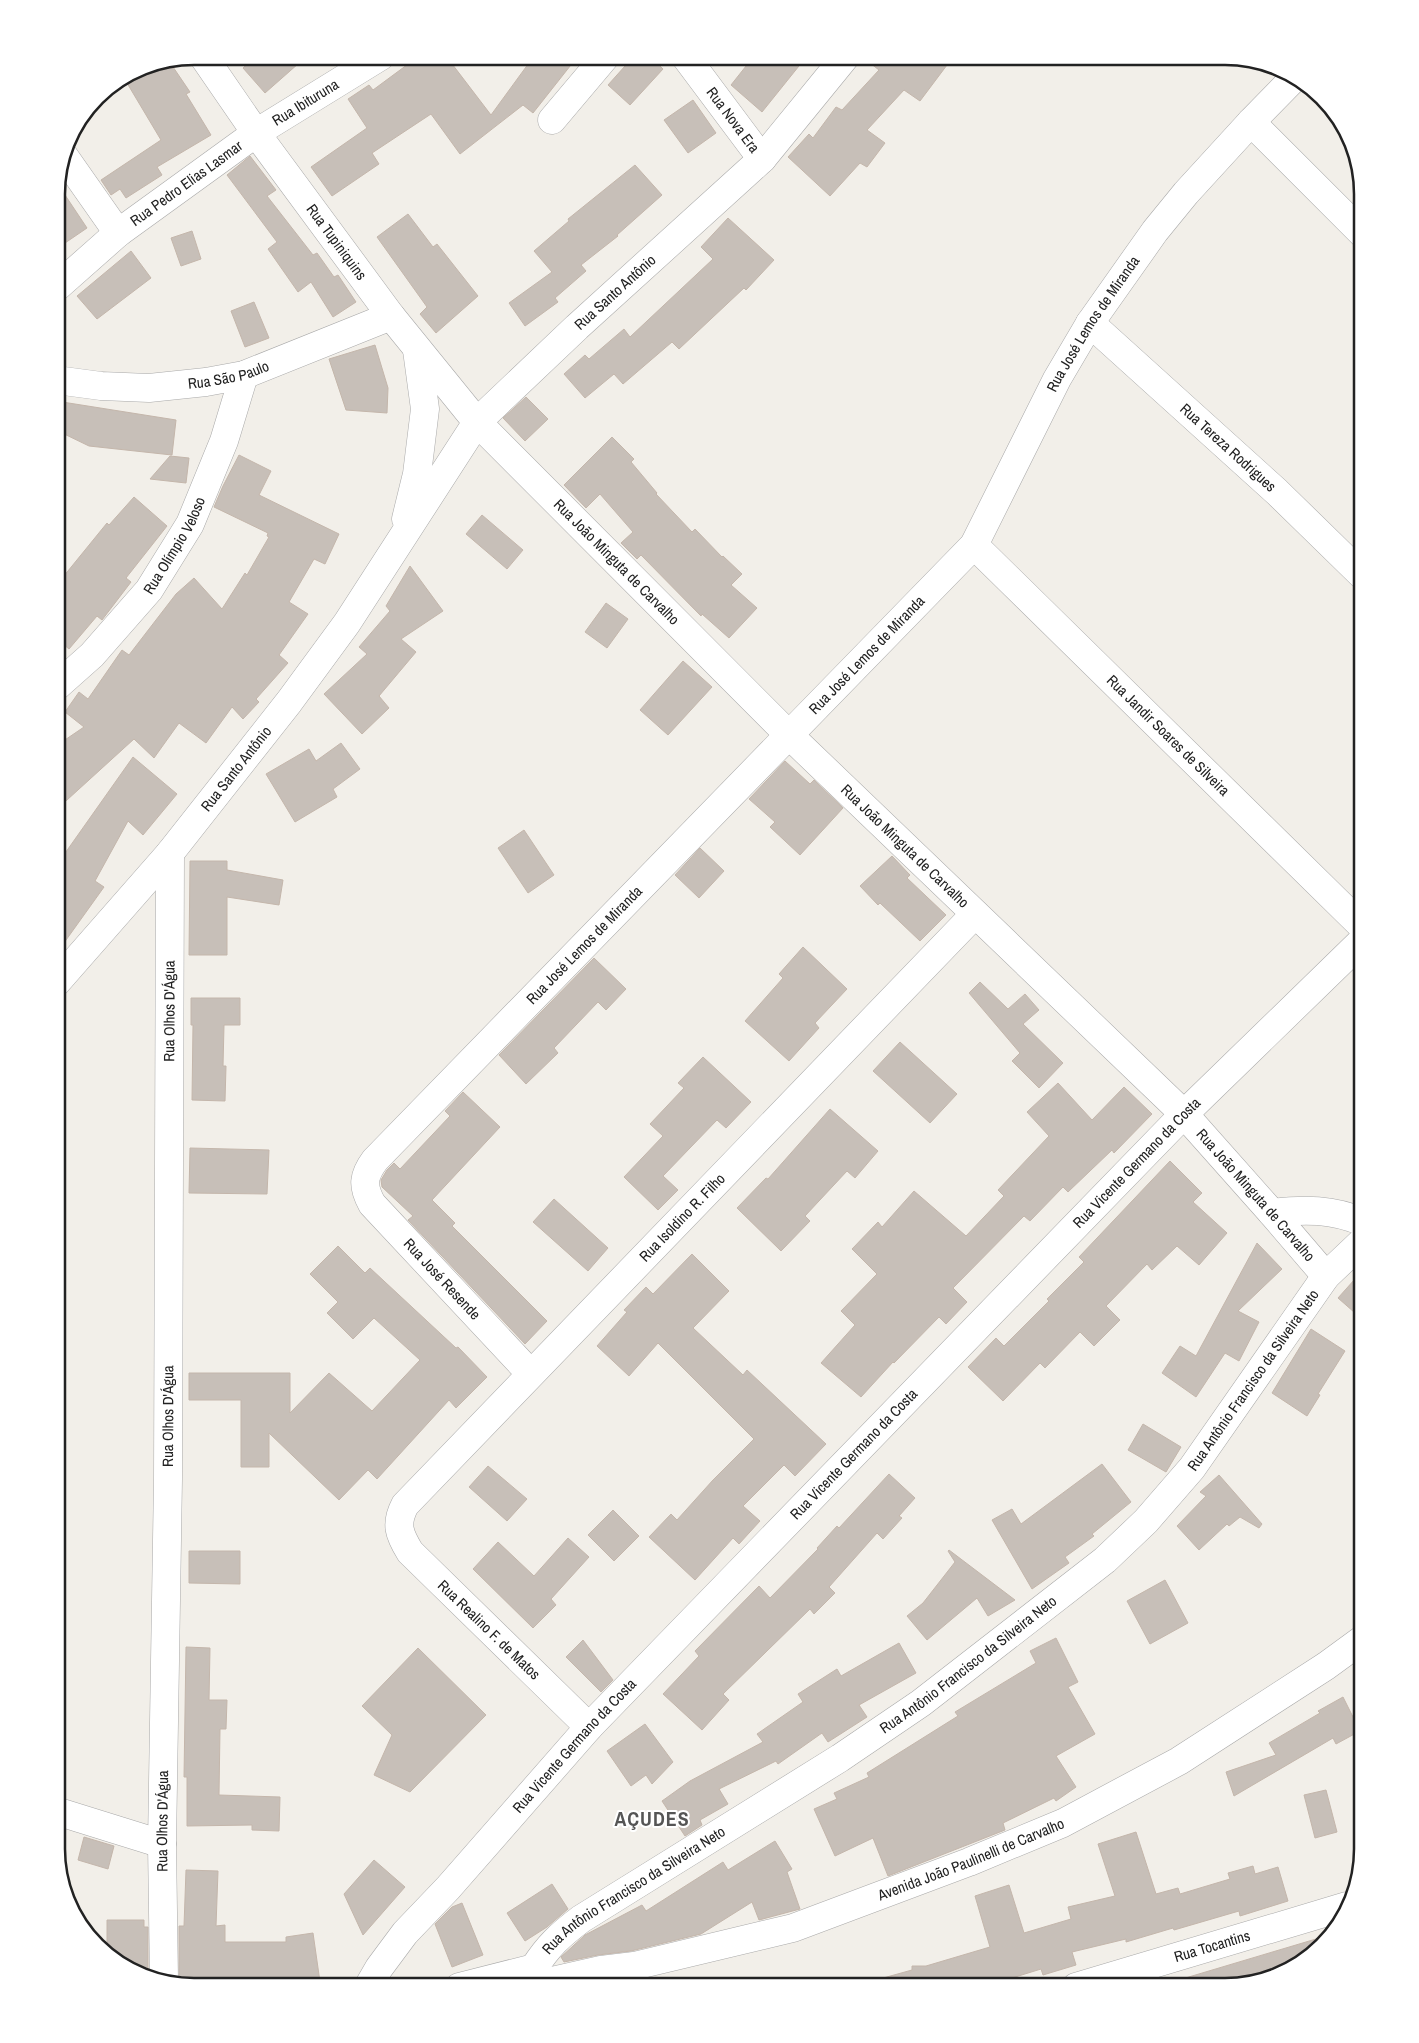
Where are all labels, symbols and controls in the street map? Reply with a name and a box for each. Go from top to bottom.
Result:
street label: Rua Ibituruna [268,74,343,131]
street label: Rua Nova Era [702,83,765,157]
street label: Rua Pedro Elias Lasmar [126,135,247,231]
street label: Rua Tupiniquins [302,199,372,284]
street label: Rua Santo Antônio [569,249,660,335]
street label: Rua José Lemos de Miranda [1041,251,1144,395]
street label: Rua São Paulo [187,355,272,394]
street label: Rua Tereza Rodrigues [1176,398,1281,496]
street label: Rua Olímpio Veloso [138,493,210,598]
street label: Rua João Minguta de Carvalho [549,494,685,629]
street label: Rua José Lemos de Miranda [804,591,929,719]
street label: Rua Jandir Soares de Silveira [1102,670,1235,801]
street label: Rua Santo Antônio [196,721,276,816]
street label: Rua João Minguta de Carvalho [837,779,974,913]
street label: Rua José Lemos de Miranda [521,881,647,1009]
street label: Rua Olhos D'Água [158,960,180,1062]
street label: Rua Vicente Germano da Costa [1068,1092,1205,1233]
street label: Rua João Minguta de Carvalho [1192,1124,1320,1266]
street label: Rua Isoldino R. Filho [634,1168,730,1266]
street label: Rua José Resende [399,1233,486,1324]
street label: Rua Antônio Francisco da Silveira Neto [1182,1285,1324,1475]
street label: Rua Olhos D'Água [157,1365,178,1467]
street label: Rua Vicente Germano da Costa [785,1384,922,1524]
street label: Rua Realino F. de Matos [433,1575,545,1684]
street label: Rua Antônio Francisco da Silveira Neto [875,1590,1061,1738]
street label: Rua Vicente Germano da Costa [507,1674,641,1817]
street label: Rua Olhos D'Água [151,1770,173,1872]
district label: AÇUDES [614,1805,690,1832]
street label: Avenida João Paulinelli de Carvalho [874,1813,1067,1906]
street label: Rua Antônio Francisco da Silveira Neto [537,1821,729,1958]
street label: Rua Tocantins [1171,1925,1253,1967]

